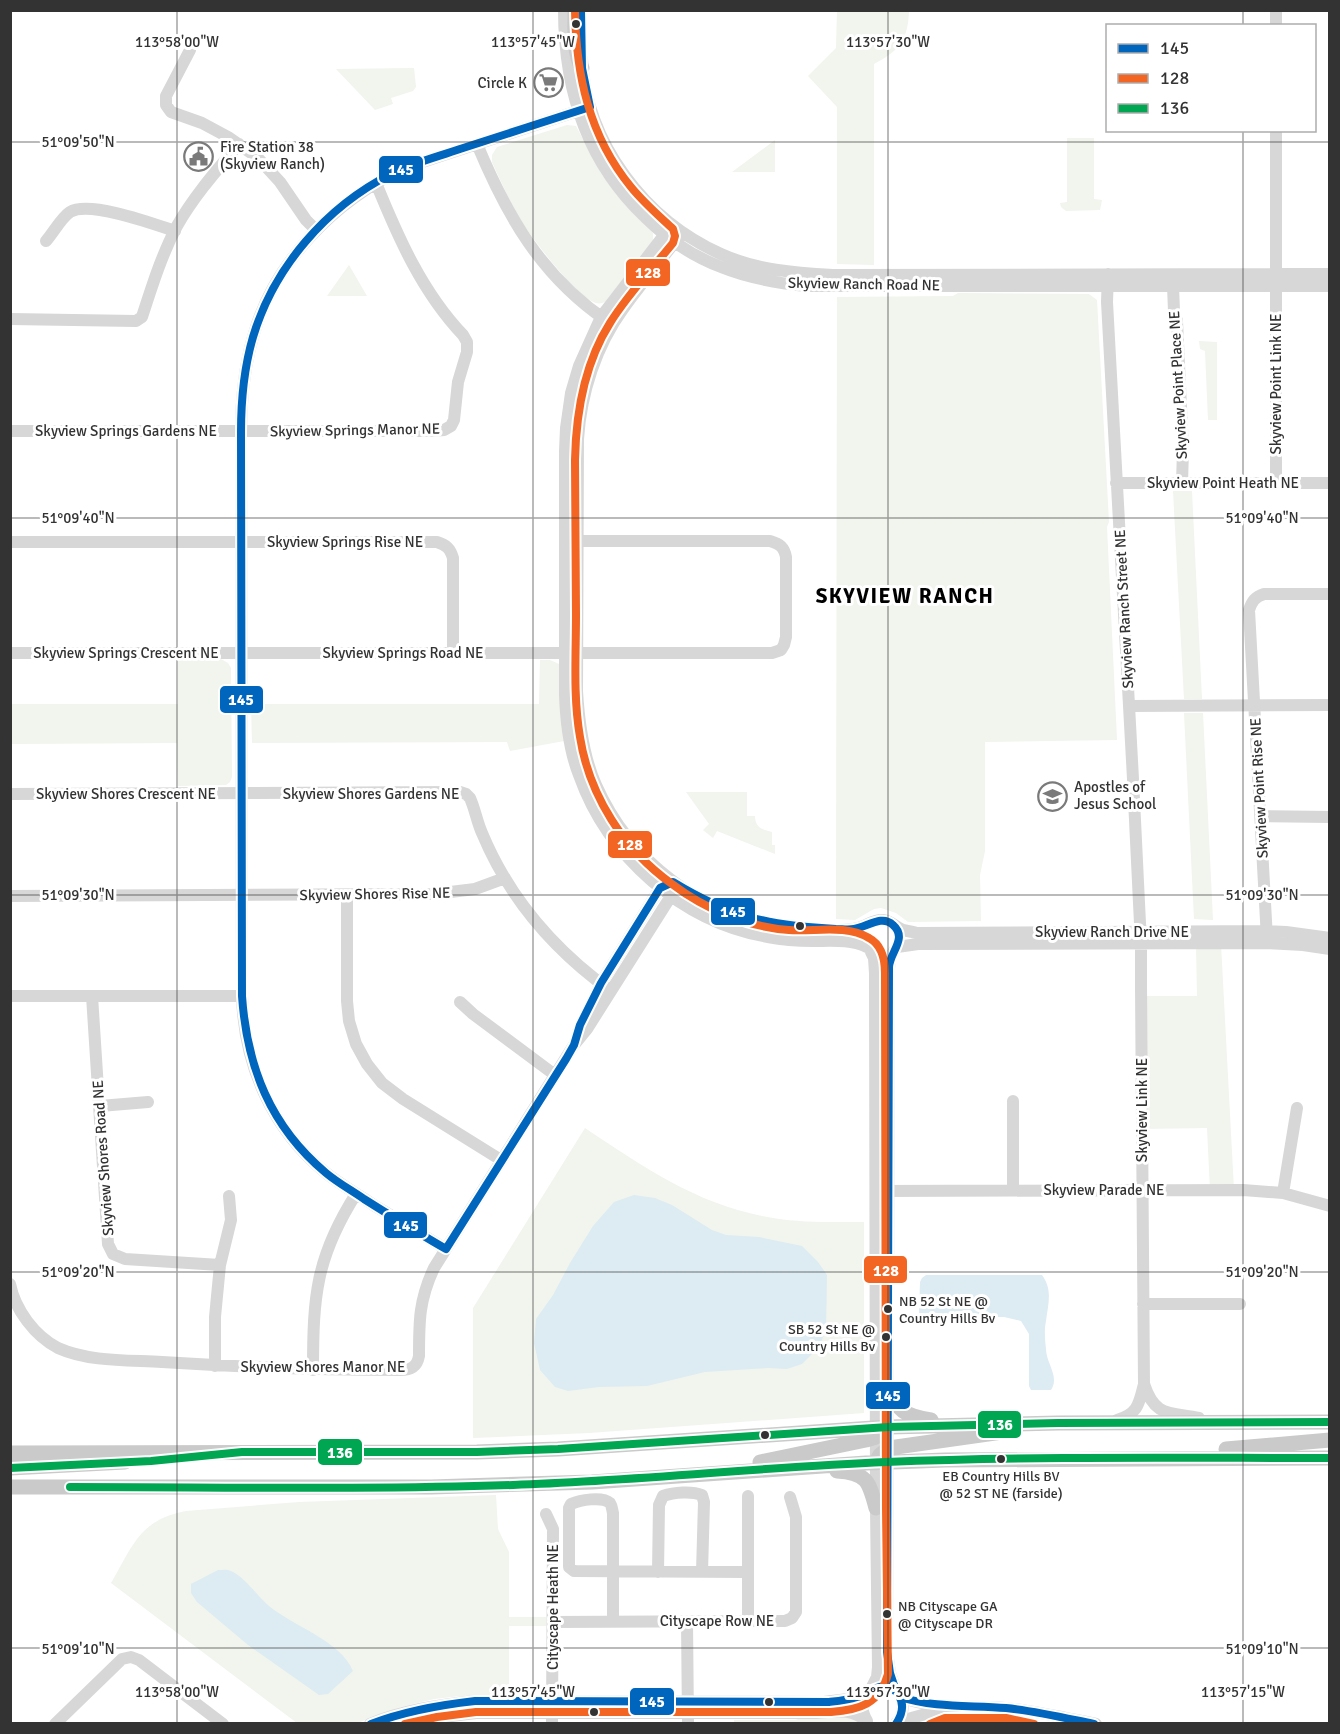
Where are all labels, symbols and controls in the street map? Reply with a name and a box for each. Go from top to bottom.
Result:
unlabelled marker [570,18,582,30]
legend [1106,24,1316,132]
text: 113°58'00"W [135,33,219,51]
text: 113°57'45"W [491,33,575,51]
text: 113°57'30"W [846,33,930,51]
text: 145 [1160,37,1189,59]
supermarket icon: Circle K [532,67,564,99]
text: 128 [1160,67,1189,89]
place label: Circle K [478,74,527,92]
text: 136 [1160,97,1189,119]
text: 51°09'50"N [41,133,115,151]
place label: Fire Station 38 (Skyview Ranch) [220,138,325,173]
public building icon: Fire Station 38 (Skyview Ranch) [183,140,215,172]
line badge: 145 [378,155,424,184]
text: 145 [388,160,414,180]
line badge: 128 [625,258,671,287]
text: 128 [635,263,661,283]
street label: Skyview Ranch Road NE [788,274,940,294]
street label: Skyview Point Place NE [1165,310,1191,460]
street label: Skyview Point Link NE [1267,313,1285,455]
street label: Skyview Springs Manor NE [270,420,440,440]
street label: Skyview Springs Gardens NE [35,422,217,440]
street label: Skyview Point Heath NE [1147,474,1299,492]
text: 51°09'40"N [41,509,115,527]
text: 51°09'40"N [1225,509,1299,527]
street label: Skyview Ranch Street NE [1111,529,1137,689]
street label: Skyview Springs Rise NE [267,533,423,551]
district label: SKYVIEW RANCH [816,583,994,609]
street label: Skyview Springs Crescent NE [33,644,219,662]
street label: Skyview Springs Road NE [322,644,484,662]
line badge: 145 [219,685,264,714]
text: 145 [228,690,254,710]
street label: Skyview Point Rise NE [1246,717,1272,859]
place label: Apostles of Jesus School [1074,778,1156,813]
school or university icon: Apostles of Jesus School [1037,780,1069,812]
street label: Skyview Shores Crescent NE [36,785,216,803]
street label: Skyview Shores Gardens NE [283,785,459,803]
line badge: 128 [607,830,653,859]
text: 128 [617,835,643,855]
street label: Skyview Shores Rise NE [299,884,451,904]
text: 51°09'30"N [41,886,115,904]
text: 51°09'30"N [1225,886,1299,904]
line badge: 145 [710,897,756,926]
text: 145 [720,902,746,922]
unlabelled marker [794,920,806,932]
street label: Skyview Ranch Drive NE [1035,923,1189,941]
street label: Skyview Link NE [1133,1058,1151,1162]
street label: Skyview Shores Road NE [89,1080,117,1236]
street label: Skyview Parade NE [1043,1181,1165,1199]
line badge: 145 [383,1211,428,1239]
text: 145 [393,1216,419,1236]
line badge: 128 [863,1255,908,1284]
text: 128 [873,1261,899,1281]
text: 51°09'20"N [41,1263,115,1281]
text: 51°09'20"N [1225,1263,1299,1281]
place label: NB 52 St NE @ Country Hills Bv [899,1293,996,1327]
marker: NB 52 St NE @ Country Hills Bv [882,1303,894,1315]
place label: SB 52 St NE @ Country Hills Bv [779,1321,876,1355]
marker: SB 52 St NE @ Country Hills Bv [880,1331,892,1343]
street label: Skyview Shores Manor NE [240,1358,406,1376]
line badge: 145 [865,1381,911,1410]
text: 145 [875,1386,901,1406]
line badge: 136 [977,1410,1022,1439]
text: 136 [987,1415,1013,1435]
unlabelled marker [759,1429,771,1441]
line badge: 136 [317,1438,363,1466]
text: 136 [327,1443,353,1463]
marker: EB Country Hills BV @ 52 ST NE (farside) [995,1453,1007,1465]
place label: EB Country Hills BV @ 52 ST NE (farside) [939,1468,1063,1502]
street label: Cityscape Heath NE [544,1544,562,1670]
place label: NB Cityscape GA @ Cityscape DR [898,1598,998,1632]
marker: NB Cityscape GA @ Cityscape DR [881,1608,893,1620]
street label: Cityscape Row NE [660,1612,774,1630]
text: 51°09'10"N [41,1640,115,1658]
text: 51°09'10"N [1225,1640,1299,1658]
text: 113°58'00"W [135,1683,219,1701]
text: 113°57'45"W [491,1683,575,1701]
text: 113°57'30"W [846,1683,930,1701]
text: 113°57'15"W [1201,1683,1285,1701]
line badge: 145 [629,1687,675,1716]
text: 145 [639,1692,665,1712]
unlabelled marker [763,1696,775,1708]
unlabelled marker [588,1706,600,1718]

